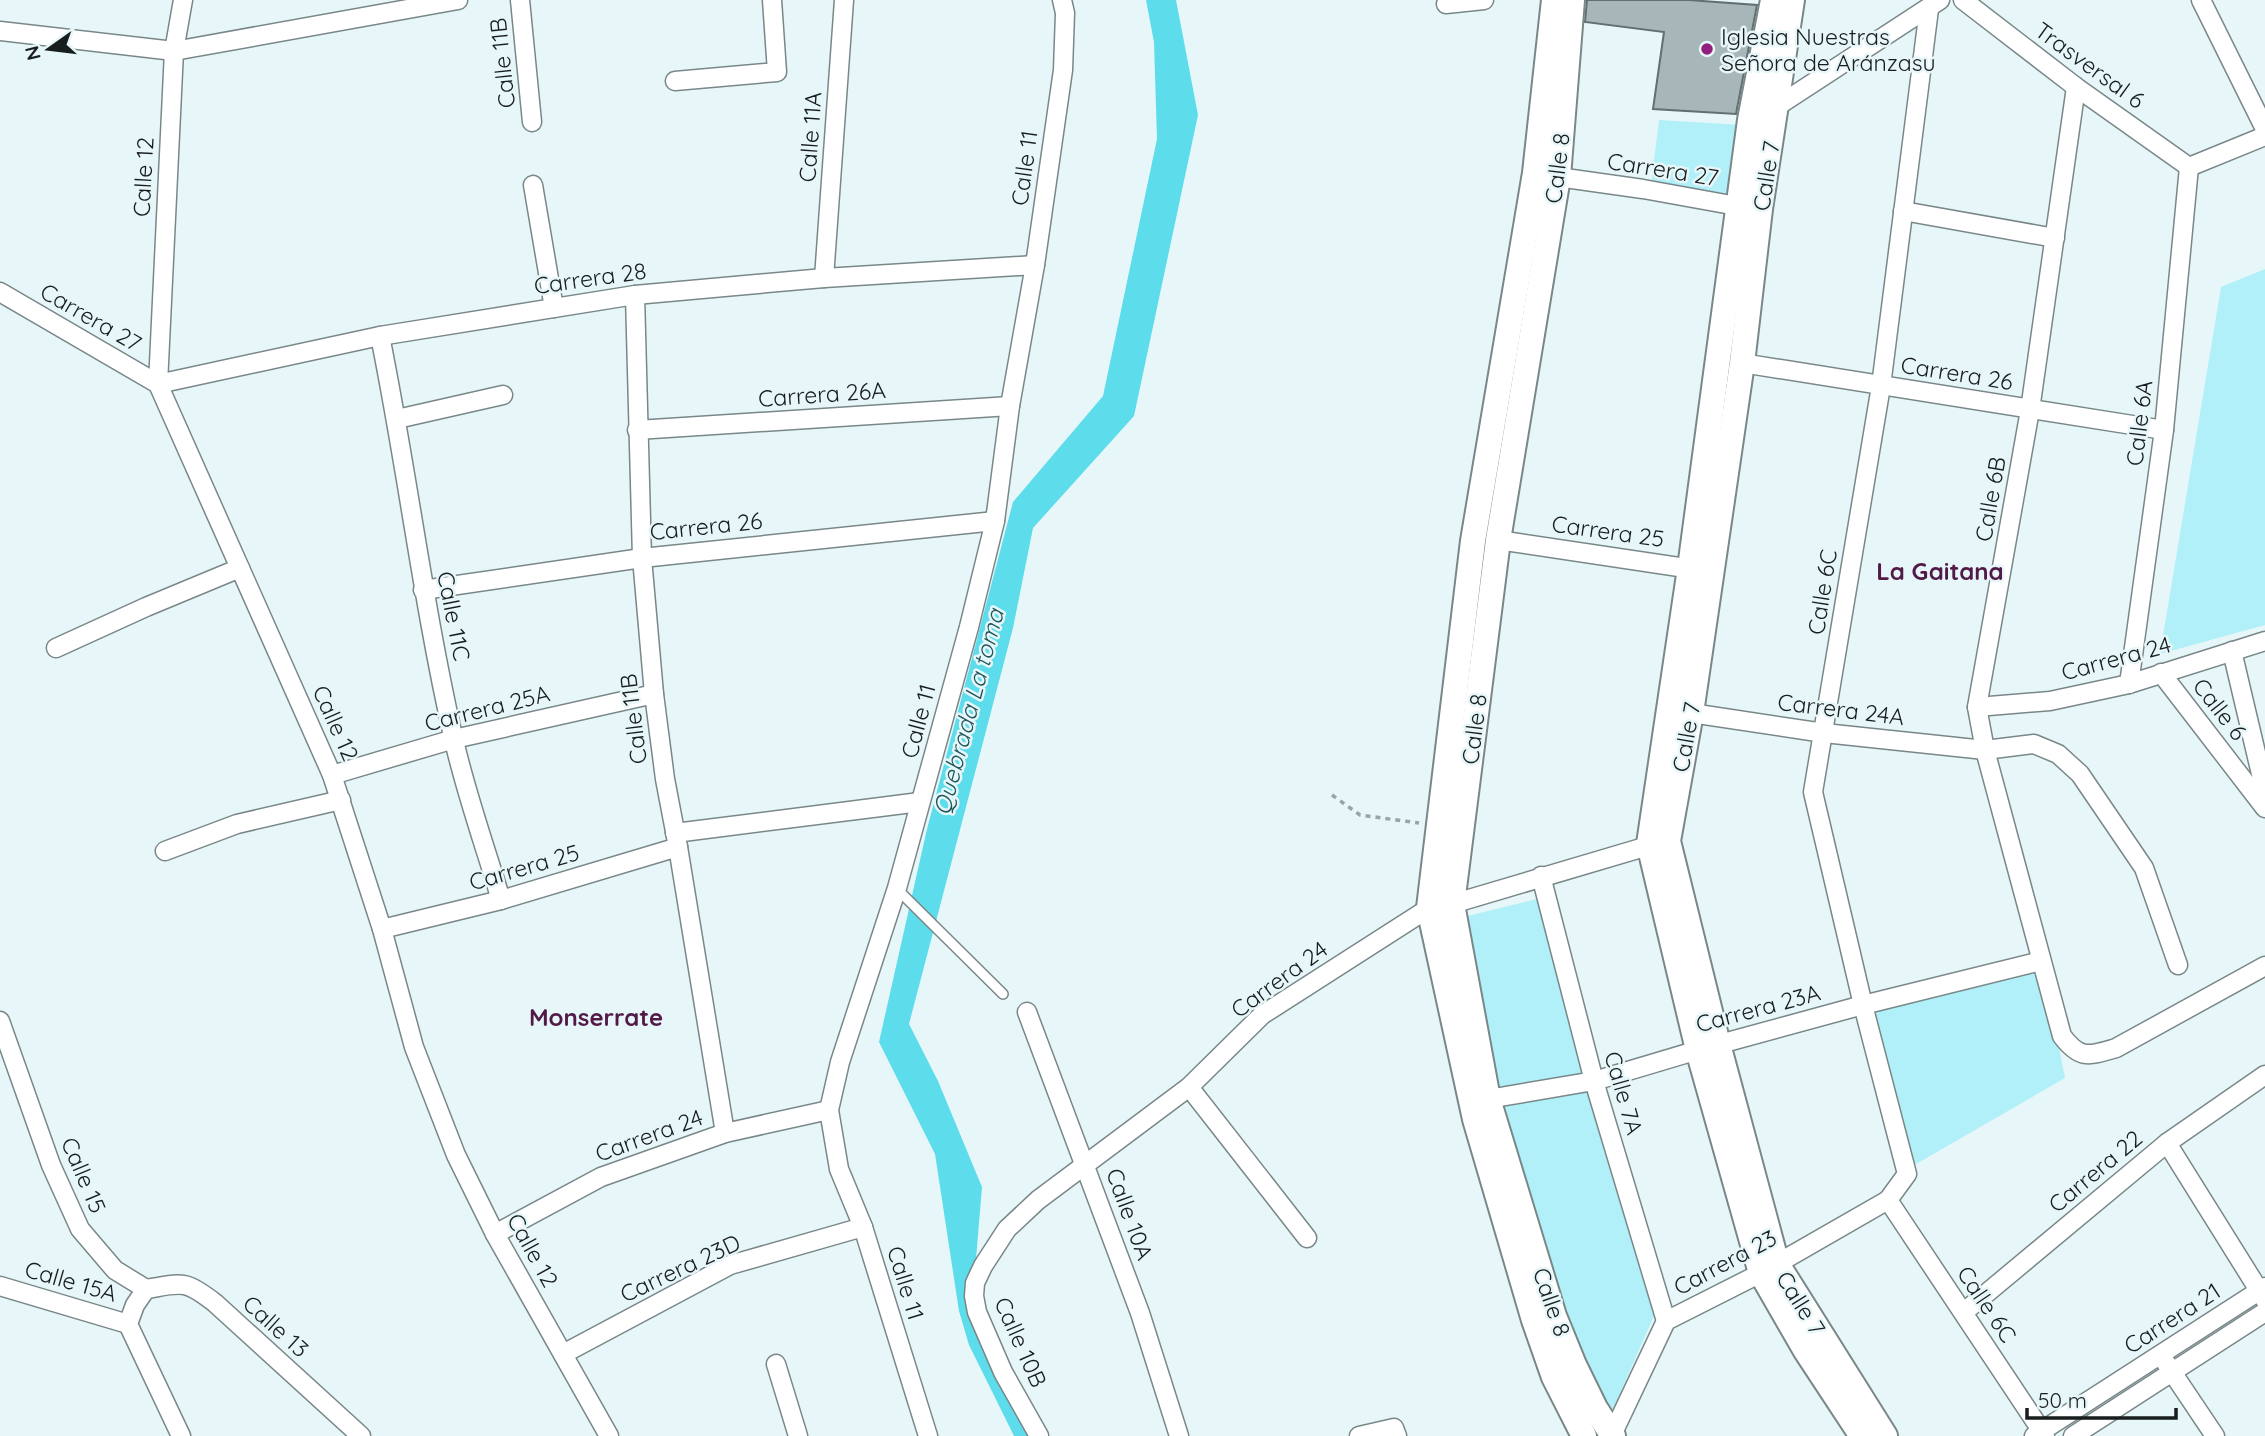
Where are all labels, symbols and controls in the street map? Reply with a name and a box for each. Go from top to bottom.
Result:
north arrow [14,14,84,84]
street label: Trasversal 6 [2029,15,2151,115]
street label: Calle 11B [483,16,521,110]
place label: Iglesia Nuestras Señora de Aránzasu [1721,22,1936,77]
marker: Iglesia Nuestras Señora de Aránzasu [1699,41,1715,57]
text: N [19,43,46,63]
street label: Calle 11A [792,91,828,183]
street label: Calle 11 [1004,129,1044,207]
street label: Calle 8 [1538,131,1576,205]
street label: Calle 12 [126,136,160,218]
street label: Calle 7 [1746,139,1786,213]
street label: Carrera 27 [1605,146,1721,192]
street label: Carrera 28 [532,256,648,300]
street label: Carrera 27 [35,276,147,358]
street label: Carrera 26 [1899,350,2015,396]
street label: Carrera 26A [757,375,887,413]
street label: Calle 6A [2119,379,2159,467]
street label: Calle 6B [1968,454,2012,544]
street label: Carrera 26 [648,506,764,546]
street label: Carrera 25 [1550,509,1666,553]
street label: Calle 6C [1801,547,1843,637]
district label: La Gaitana [1876,556,2004,586]
street label: Calle 11C [431,569,477,663]
water label: Quebrada La toma [926,604,1010,818]
street label: Carrera 24 [2058,629,2174,687]
street label: Calle 11B [613,672,653,766]
street label: Calle 6 [2187,672,2253,746]
street label: Carrera 25A [421,678,553,738]
street label: Calle 12 [307,681,365,765]
street label: Calle 11 [894,681,942,761]
street label: Carrera 24A [1776,687,1906,731]
street label: Calle 8 [1455,692,1493,766]
street label: Calle 7 [1666,700,1706,774]
street label: Carrera 25 [466,837,582,897]
street label: Carrera 24 [1225,934,1333,1024]
street label: Carrera 23A [1693,977,1824,1039]
district label: Monserrate [529,1002,663,1032]
street label: Calle 7A [1598,1048,1650,1138]
street label: Carrera 24 [591,1102,707,1168]
street label: Carrera 22 [2042,1123,2148,1219]
street label: Calle 15 [55,1133,113,1217]
street label: Calle 10A [1100,1164,1160,1264]
street label: Calle 12 [501,1208,565,1292]
street label: Carrera 23 [1668,1223,1782,1301]
street label: Carrera 23D [615,1228,745,1308]
street label: Calle 11 [881,1243,931,1323]
street label: Calle 15A [22,1254,121,1308]
street label: Calle 6C [1951,1260,2023,1348]
street label: Calle 8 [1527,1264,1577,1340]
street label: Calle 7 [1770,1265,1832,1341]
street label: Carrera 21 [2118,1276,2226,1360]
street label: Calle 13 [237,1289,315,1363]
street label: Calle 10B [988,1292,1054,1392]
scale bar [2027,1376,2176,1420]
text: 50 m [2038,1387,2087,1413]

